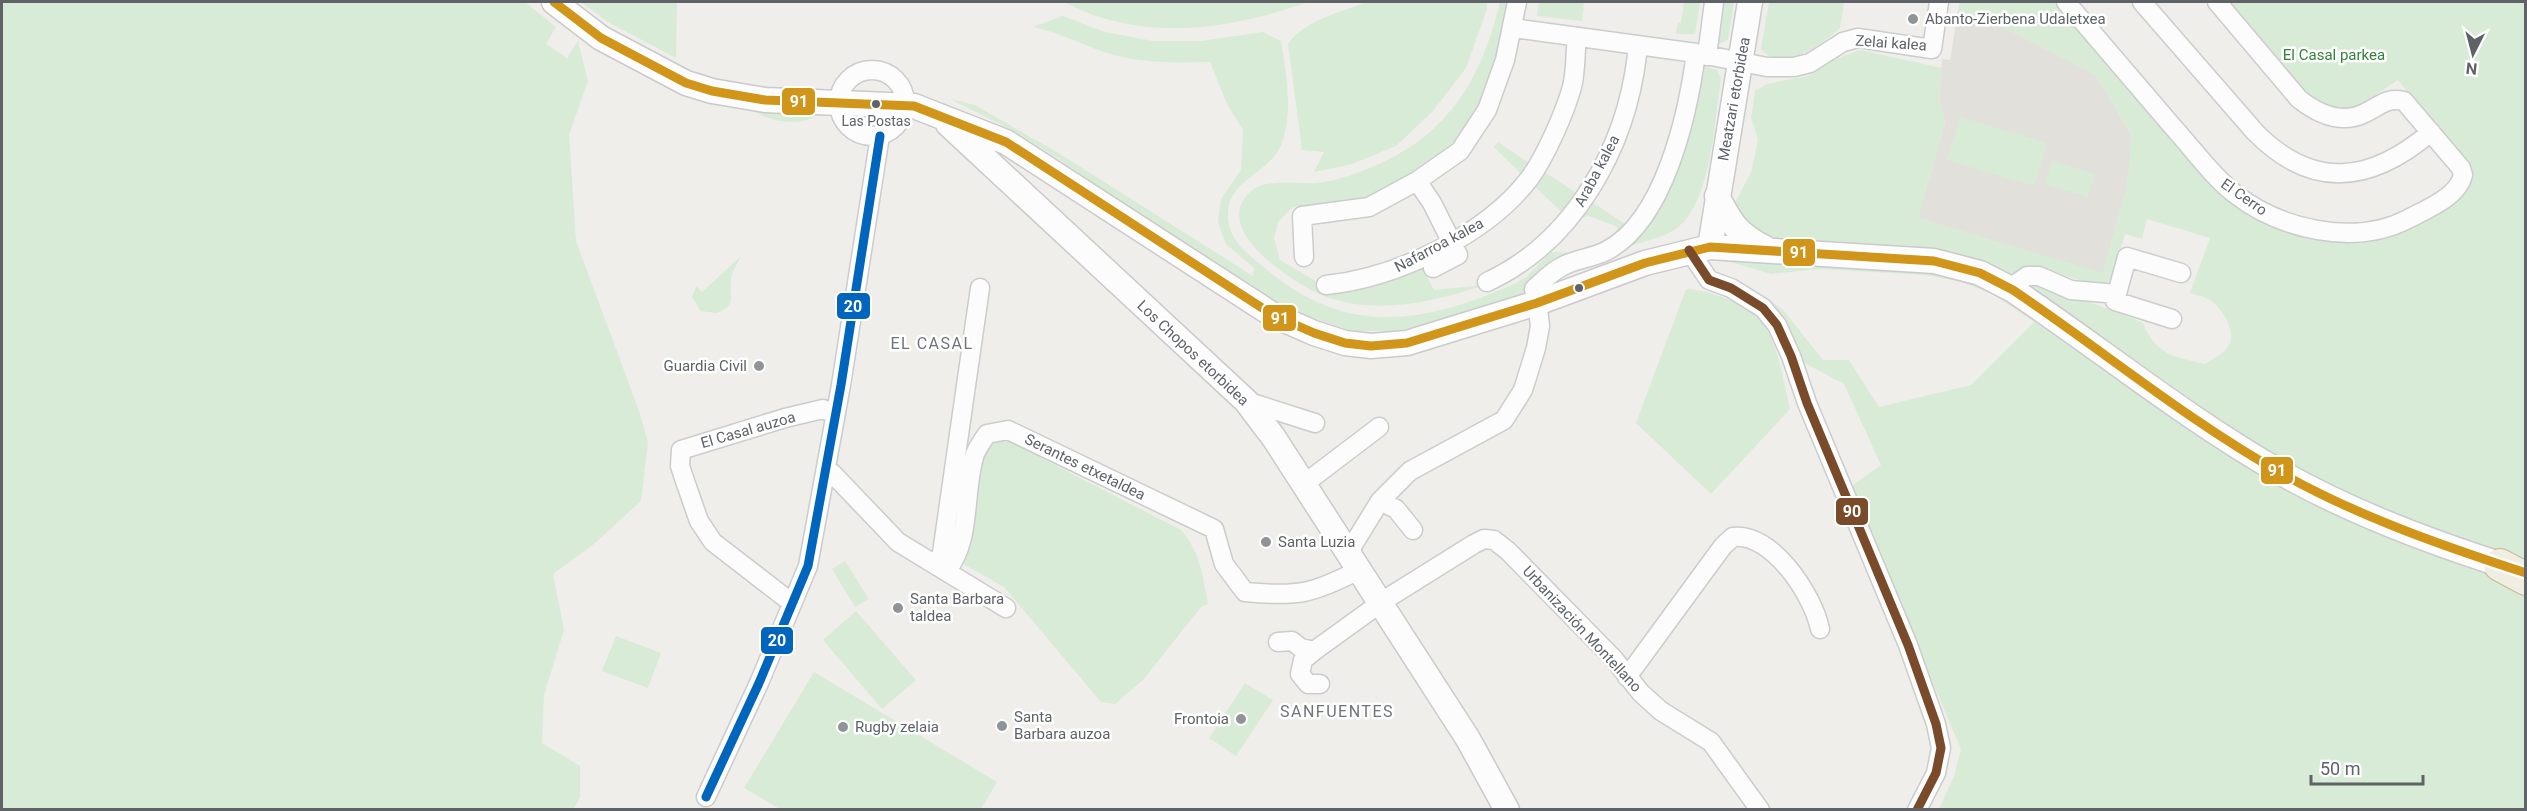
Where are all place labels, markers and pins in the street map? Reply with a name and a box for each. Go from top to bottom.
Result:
place label: Abanto-Zierbena Udaletxea [1925,10,2106,28]
marker: Abanto-Zierbena Udaletxea [1906,12,1920,26]
marker: Las Postas [870,98,882,110]
place label: Las Postas [841,113,911,129]
unlabelled marker [1573,282,1585,294]
place label: Guardia Civil [663,357,747,375]
marker: Guardia Civil [752,359,766,373]
place label: Santa Luzia [1278,533,1355,551]
marker: Santa Luzia [1259,535,1273,549]
place label: Santa Barbara taldea [910,590,1004,625]
marker: Santa Barbara taldea [891,601,905,615]
place label: Santa Barbara auzoa [1014,708,1110,743]
place label: Frontoia [1174,710,1229,728]
marker: Frontoia [1234,712,1248,726]
place label: Rugby zelaia [855,718,939,736]
marker: Santa Barbara auzoa [995,719,1009,733]
marker: Rugby zelaia [836,720,850,734]

